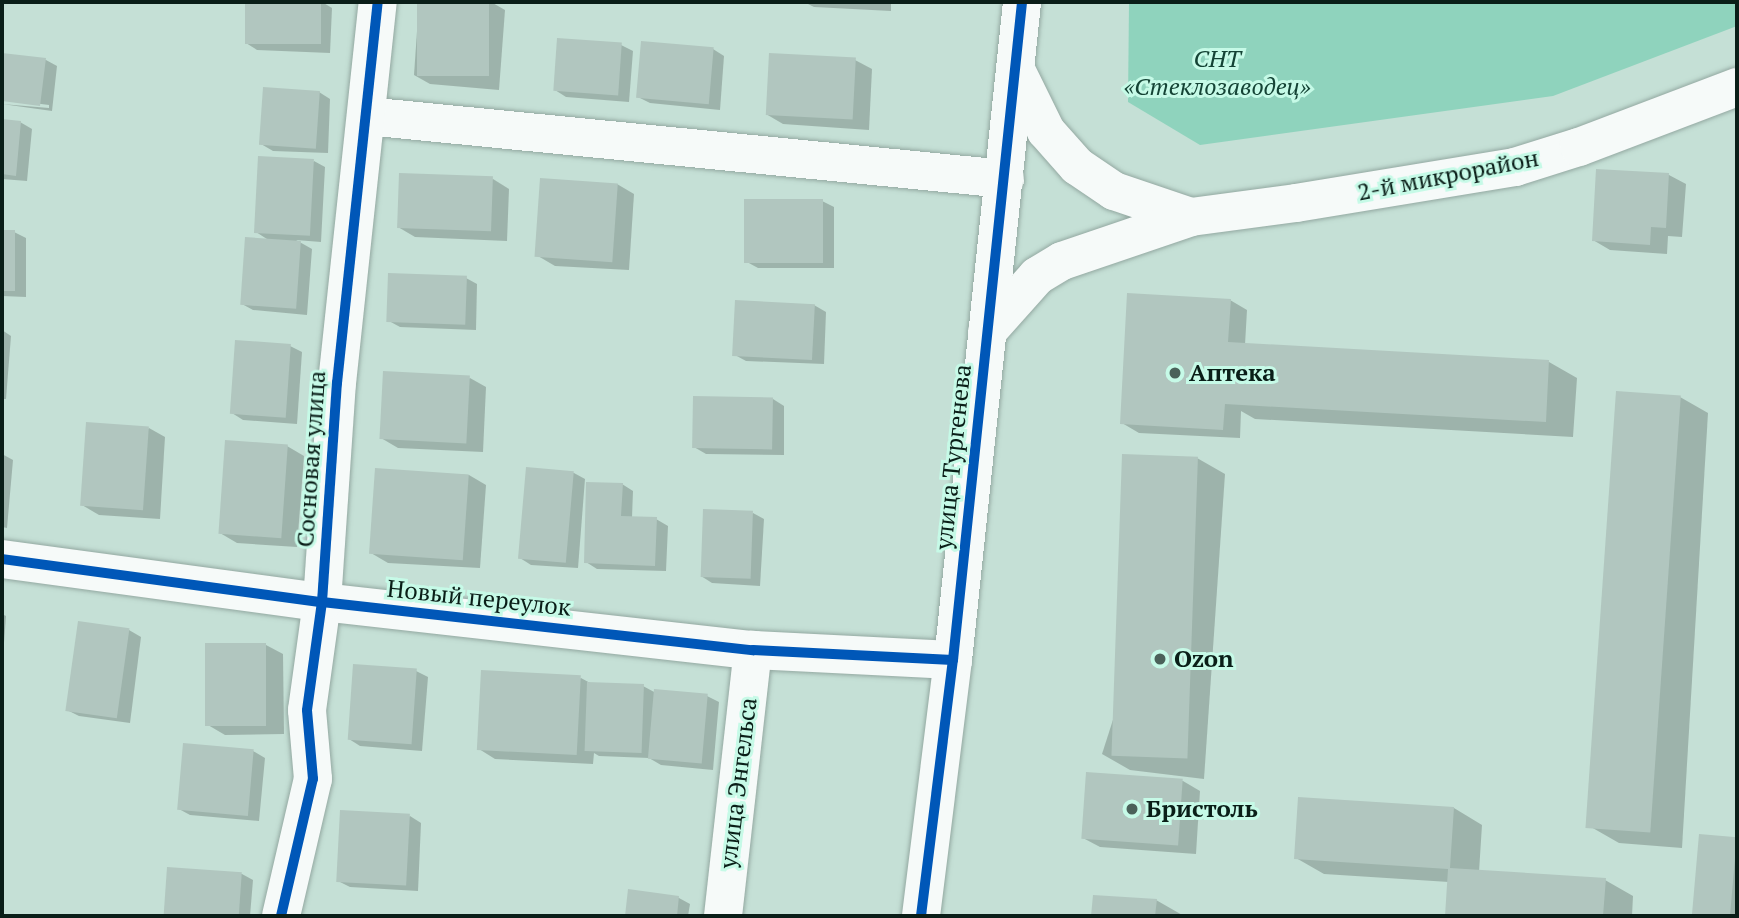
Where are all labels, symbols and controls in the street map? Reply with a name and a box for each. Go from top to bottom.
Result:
park label: СНТ «Стеклозаводец» [1123,45,1311,101]
street label: 2-й микрорайон [1355,143,1541,207]
place label: Аптека [1189,359,1276,387]
street label: улица Тургенева [929,363,977,551]
marker: Аптека [1167,365,1183,381]
street label: Сосновая улица [290,370,332,548]
street label: Новый переулок [386,574,572,622]
place label: Ozon [1174,645,1233,673]
marker: Ozon [1152,651,1168,667]
street label: улица Энгельса [713,696,763,870]
place label: Бристоль [1146,795,1258,823]
marker: Бристоль [1124,801,1140,817]

